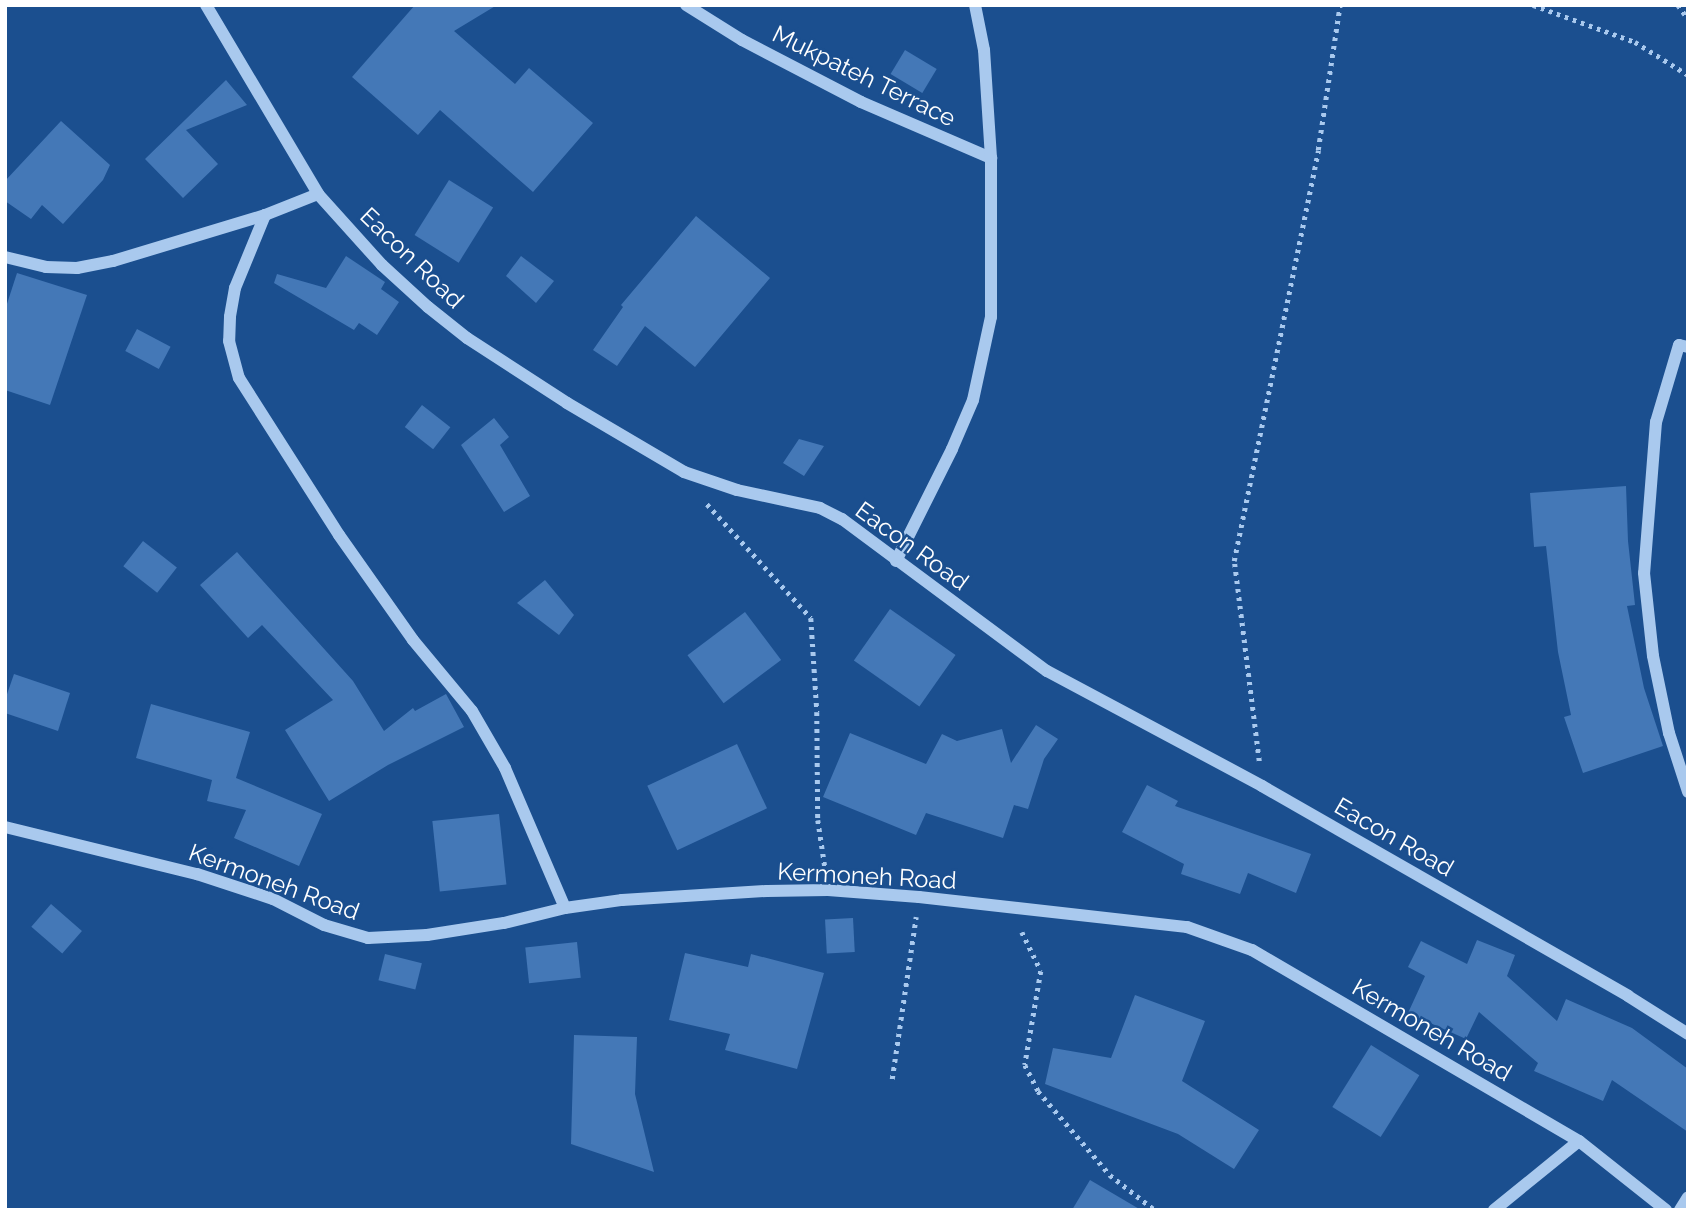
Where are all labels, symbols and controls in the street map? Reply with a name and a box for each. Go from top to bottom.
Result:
street label: Mukpateh Terrace [767,19,961,133]
street label: Eacon Road [354,202,470,314]
street label: Eacon Road [850,495,974,597]
street label: Eacon Road [1329,791,1459,883]
street label: Kermoneh Road [185,838,363,926]
street label: Kermoneh Road [777,857,957,895]
street label: Kermoneh Road [1347,973,1517,1087]

